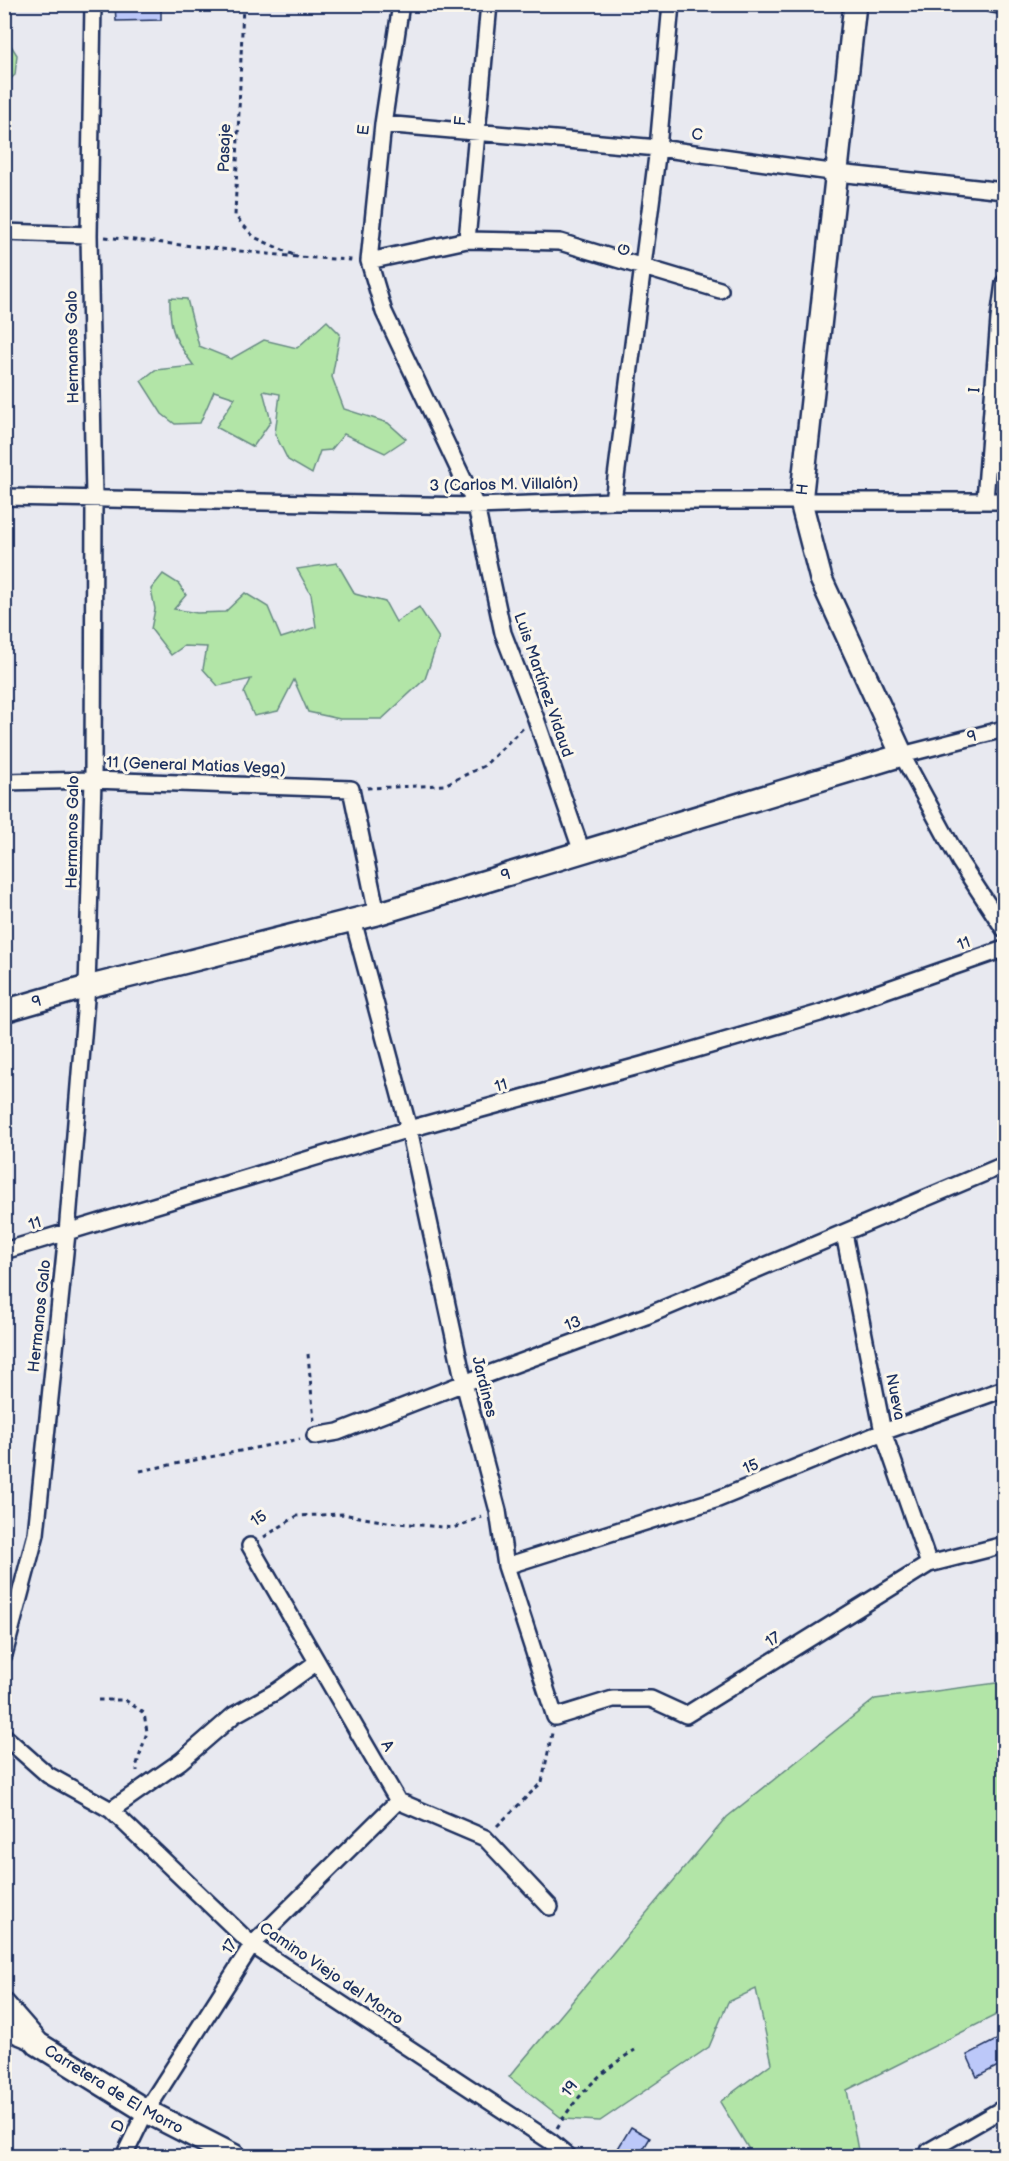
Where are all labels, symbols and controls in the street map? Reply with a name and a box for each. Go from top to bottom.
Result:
street label: F [451,115,471,127]
street label: Pasaje [215,123,235,173]
street label: E [354,124,374,136]
street label: C [690,125,704,145]
street label: G [615,243,635,257]
street label: Hermanos Galo [63,290,83,404]
street label: I [965,387,985,393]
street label: 3 (Carlos M. Villalón) [429,474,579,496]
street label: H [792,483,812,496]
street label: Luis Martínez Vidaud [509,610,577,760]
street label: 9 [965,727,979,747]
street label: 11 (General Matias Vega) [106,753,286,779]
street label: Hermanos Galo [63,775,83,889]
street label: 9 [499,865,513,885]
street label: 11 [955,933,973,955]
street label: 9 [30,991,44,1012]
street label: 11 [493,1075,509,1097]
street label: 11 [26,1213,44,1235]
street label: Hermanos Galo [25,1259,55,1373]
street label: 13 [562,1312,584,1336]
street label: Jardines [467,1355,501,1419]
street label: Nueva [881,1372,909,1422]
street label: 15 [740,1455,762,1479]
street label: 15 [247,1507,271,1531]
street label: 17 [762,1628,784,1652]
street label: A [376,1737,398,1755]
street label: Camino Viejo del Morro [255,1919,407,2029]
street label: 17 [218,1936,242,1958]
street label: Carretera de El Morro [41,2041,186,2138]
street label: 19 [558,2077,582,2101]
street label: D [108,2117,130,2135]

